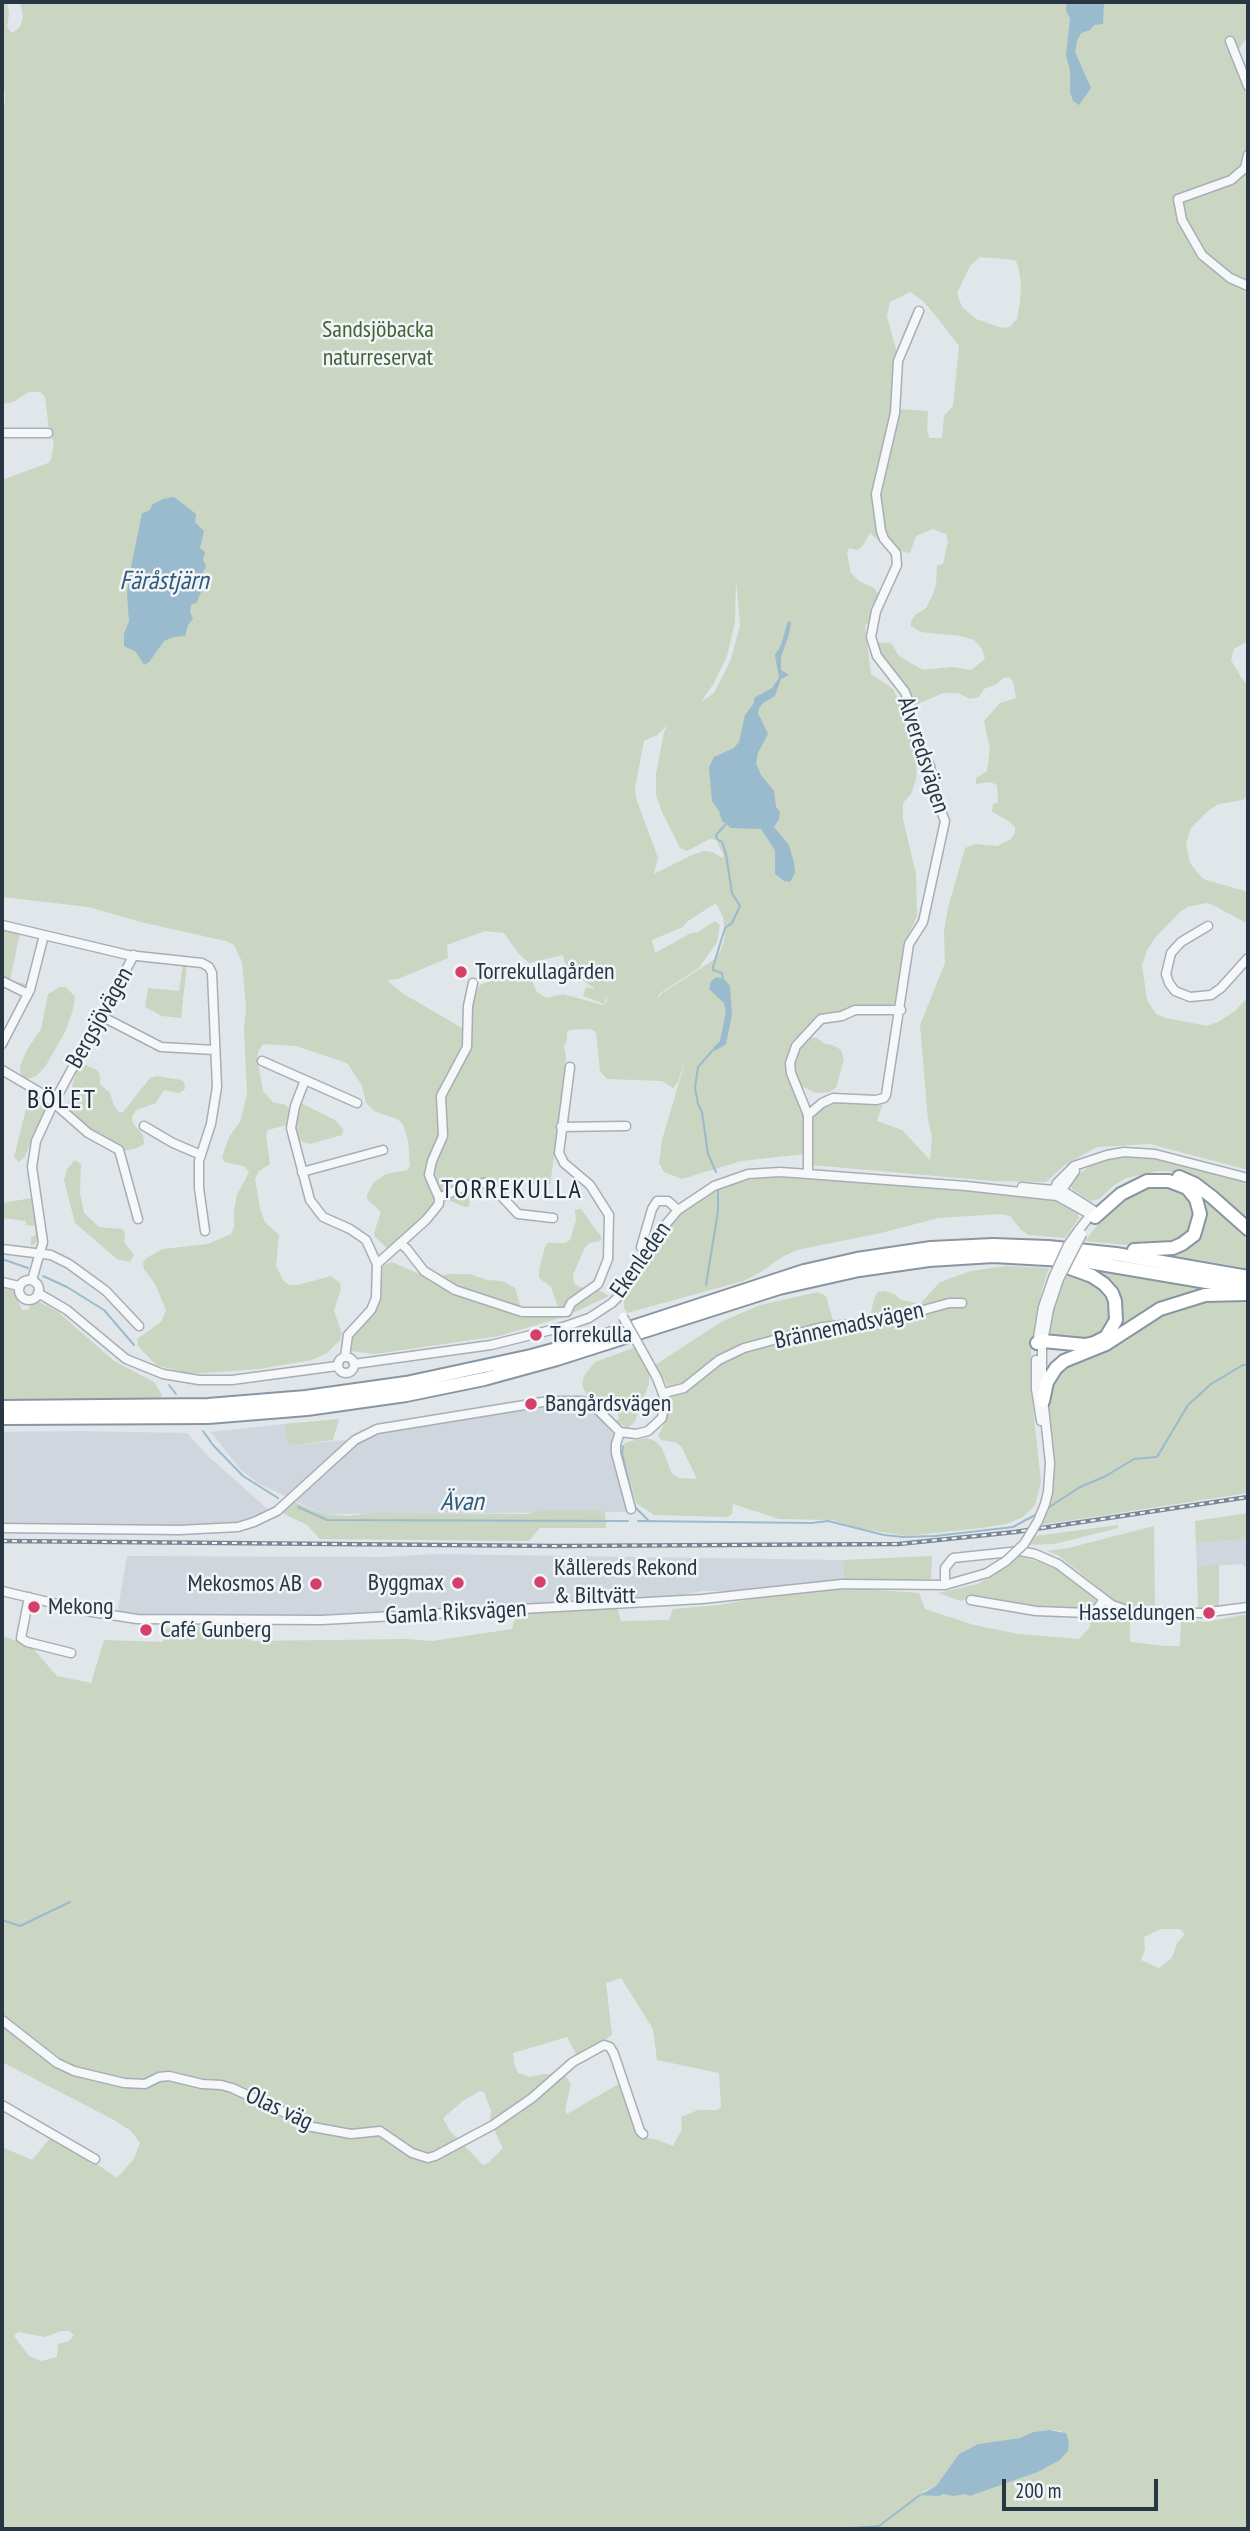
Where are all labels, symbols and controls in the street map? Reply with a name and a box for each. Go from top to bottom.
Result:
park label: Sandsjöbacka naturreservat [322,316,434,372]
water label: Färåstjärn [119,566,209,598]
street label: Alveredsvägen [891,693,955,817]
place label: Torrekullagården [475,958,615,986]
street label: Bergsjövägen [60,962,140,1074]
marker: Torrekullagården [453,964,469,980]
district label: BÖLET [28,1085,96,1117]
district label: TORREKULLA [443,1175,581,1207]
street label: Ekenleden [604,1216,678,1304]
street label: Brännemadsvägen [772,1296,926,1356]
place label: Torrekulla [550,1321,632,1349]
marker: Torrekulla [528,1327,544,1343]
place label: Bangårdsvägen [545,1390,671,1418]
marker: Bangårdsvägen [523,1396,539,1412]
water label: Ävan [440,1487,484,1519]
place label: Kållereds Rekond & Biltvätt [554,1554,697,1610]
place label: Byggmax [368,1569,444,1597]
place label: Mekosmos AB [187,1570,302,1598]
marker: Kållereds Rekond & Biltvätt [532,1574,548,1590]
marker: Byggmax [450,1575,466,1591]
marker: Mekosmos AB [308,1576,324,1592]
place label: Mekong [48,1593,114,1621]
street label: Gamla Riksvägen [385,1595,527,1631]
marker: Mekong [26,1599,42,1615]
place label: Hasseldungen [1079,1599,1195,1627]
marker: Hasseldungen [1201,1605,1217,1621]
place label: Café Gunberg [160,1616,271,1644]
marker: Café Gunberg [138,1622,154,1638]
street label: Olas väg [241,2081,317,2137]
scale bar [1005,2464,1161,2508]
text: 200 m [1015,2477,1061,2504]

